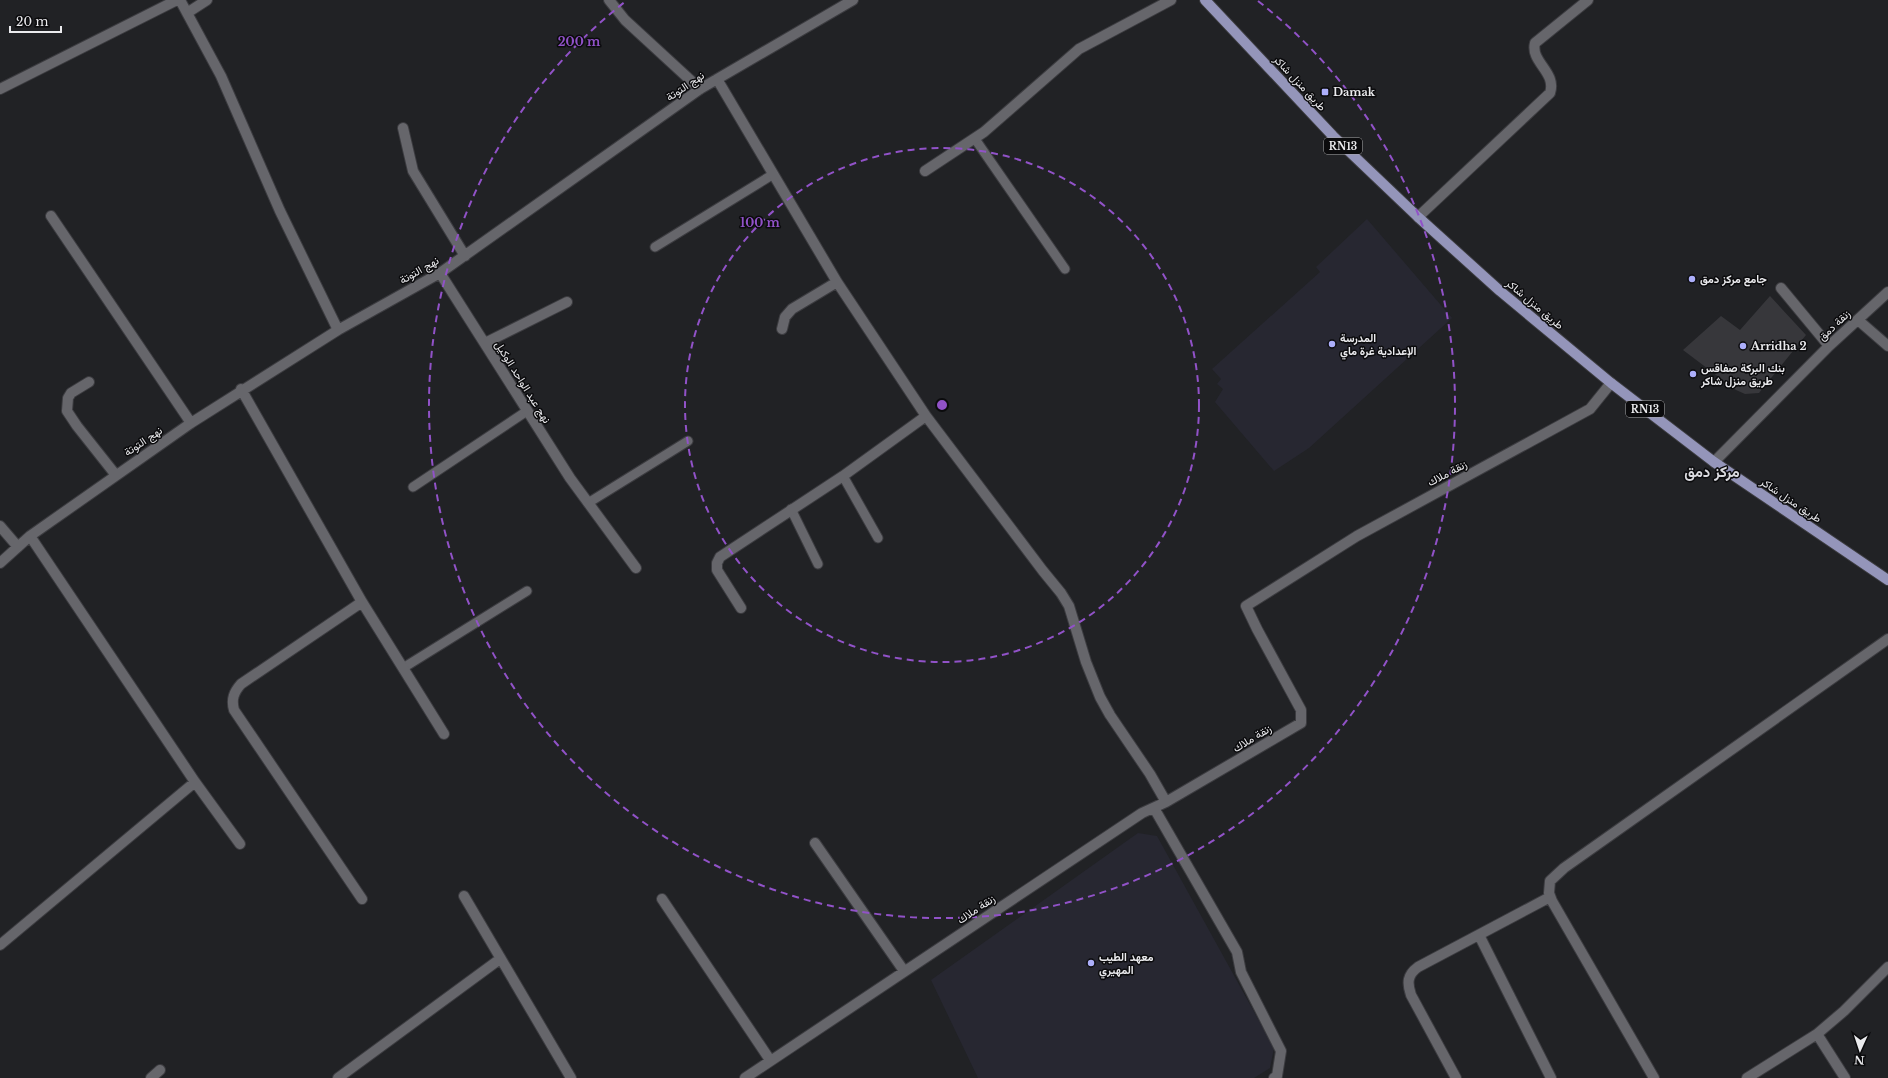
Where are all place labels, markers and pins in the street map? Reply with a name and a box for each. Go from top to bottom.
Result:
place label: Damak [1333,85,1376,99]
marker: Damak [1320,87,1330,97]
place label: جامع مركز دمق [1700,272,1767,287]
marker: جامع مركز دمق [1687,274,1697,284]
place label: المدرسة الإعدادية غرة ماي [1340,331,1417,360]
marker: المدرسة الإعدادية غرة ماي [1327,339,1337,349]
place label: Arridha 2 [1750,339,1807,353]
marker: Arridha 2 [1738,341,1748,351]
place label: بنك البركة صفاقس طريق منزل شاكر [1700,361,1785,388]
marker: بنك البركة صفاقس طريق منزل شاكر [1688,369,1698,379]
centre of rings [935,398,949,412]
place label: معهد الطيب المهيري [1099,950,1154,979]
marker: معهد الطيب المهيري [1086,958,1096,968]

